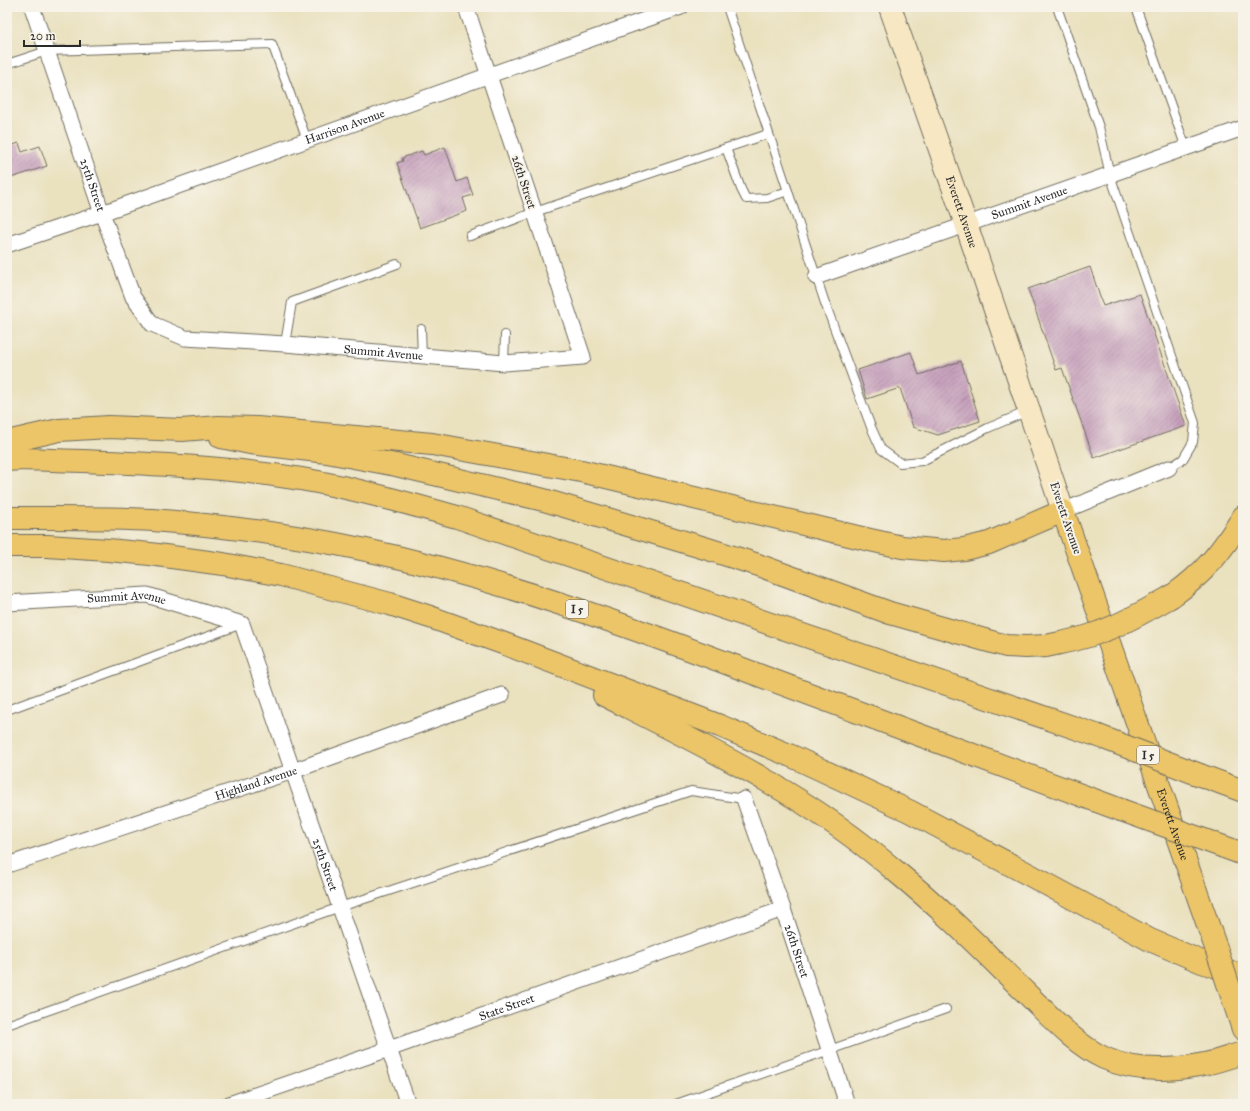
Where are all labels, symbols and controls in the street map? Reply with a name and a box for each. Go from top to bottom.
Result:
scale bar [24,22,80,48]
text: 20 m [30,29,56,43]
street label: Harrison Avenue [303,106,387,147]
street label: 26th Street [509,153,539,211]
street label: 25th Street [77,157,108,214]
street label: Everett Avenue [943,174,981,250]
street label: Summit Avenue [989,183,1069,222]
street label: Summit Avenue [343,342,424,363]
street label: Everett Avenue [1047,480,1085,556]
street label: Summit Avenue [87,588,168,607]
road number: I 5 [566,600,588,618]
road number: I 5 [1137,746,1159,764]
street label: Highland Avenue [213,763,299,803]
street label: Everett Avenue [1154,786,1192,862]
street label: 25th Street [310,836,341,893]
street label: 26th Street [782,923,812,980]
street label: State Street [477,991,537,1024]

